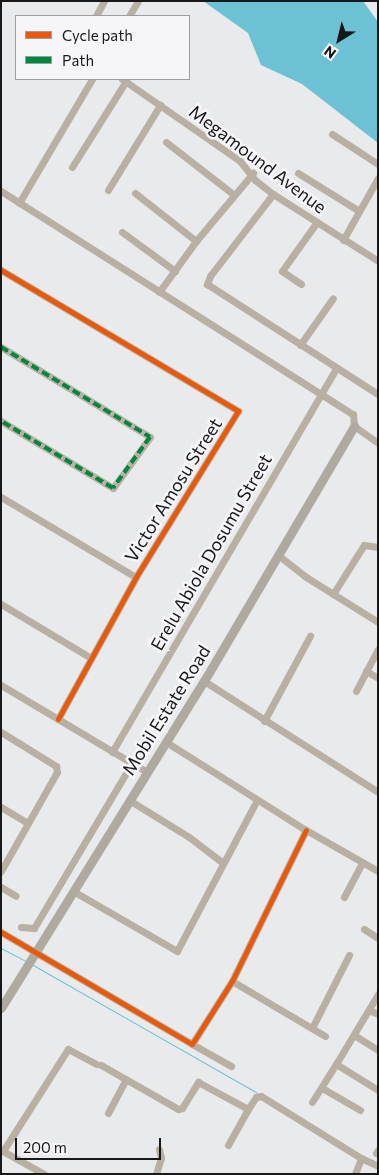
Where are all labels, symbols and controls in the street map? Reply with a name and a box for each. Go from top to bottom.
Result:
legend [15,15,190,80]
north arrow [314,15,364,65]
text: Cycle path [62,26,133,44]
text: N [321,43,339,63]
text: Path [62,51,94,69]
street label: Megamound Avenue [185,100,331,218]
street label: Victor Amosu Street [120,414,226,566]
street label: Erelu Abiola Dosumu Street [146,450,276,654]
street label: Mobil Estate Road [117,641,215,779]
scale bar [18,1128,164,1160]
text: 200 m [23,1138,67,1156]

